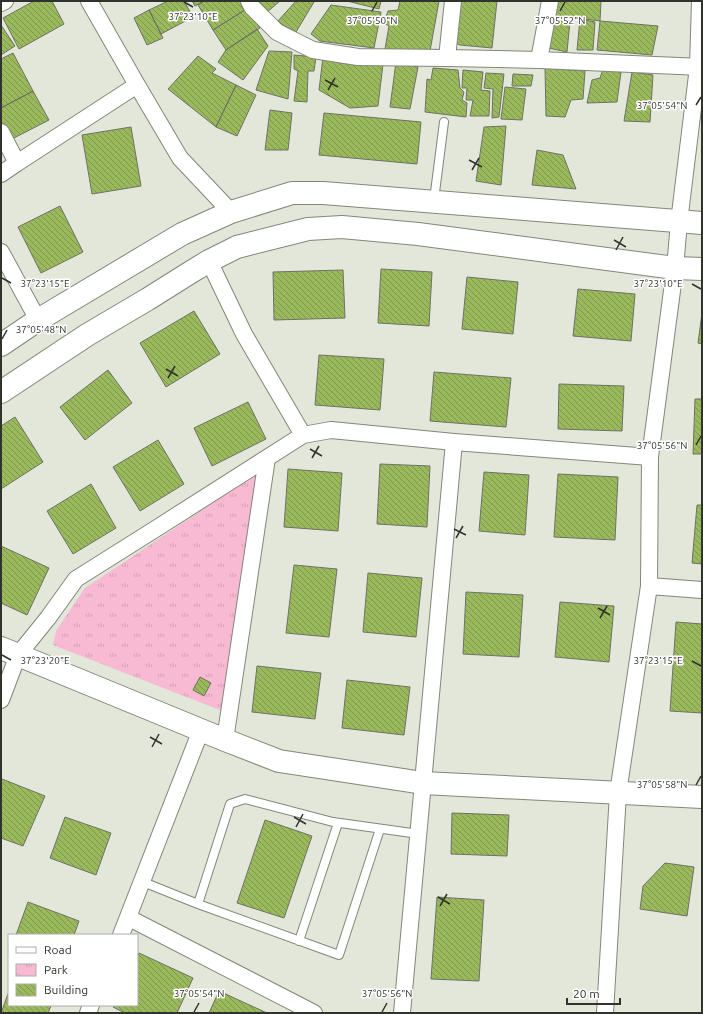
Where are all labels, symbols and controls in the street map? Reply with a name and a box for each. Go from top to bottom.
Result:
text: 37°23'10"E [168,11,218,22]
text: 37°05'50"N [347,15,397,26]
text: 37°05'52"N [535,15,585,26]
text: 37°05'54"N [637,100,687,111]
text: 37°23'15"E [20,278,70,289]
text: 37°23'10"E [633,278,683,289]
text: 37°05'48"N [16,324,66,335]
text: 37°05'56"N [637,440,687,451]
text: 37°23'20"E [20,655,70,666]
text: 37°23'15"E [633,655,683,666]
text: 37°05'58"N [637,779,687,790]
legend [8,934,138,1006]
text: Road [44,943,72,956]
text: Park [44,963,68,976]
scale bar [567,980,620,1006]
text: Building [44,983,88,996]
text: 20 m [573,987,600,1000]
text: 37°05'54"N [174,988,224,999]
text: 37°05'56"N [362,988,412,999]

